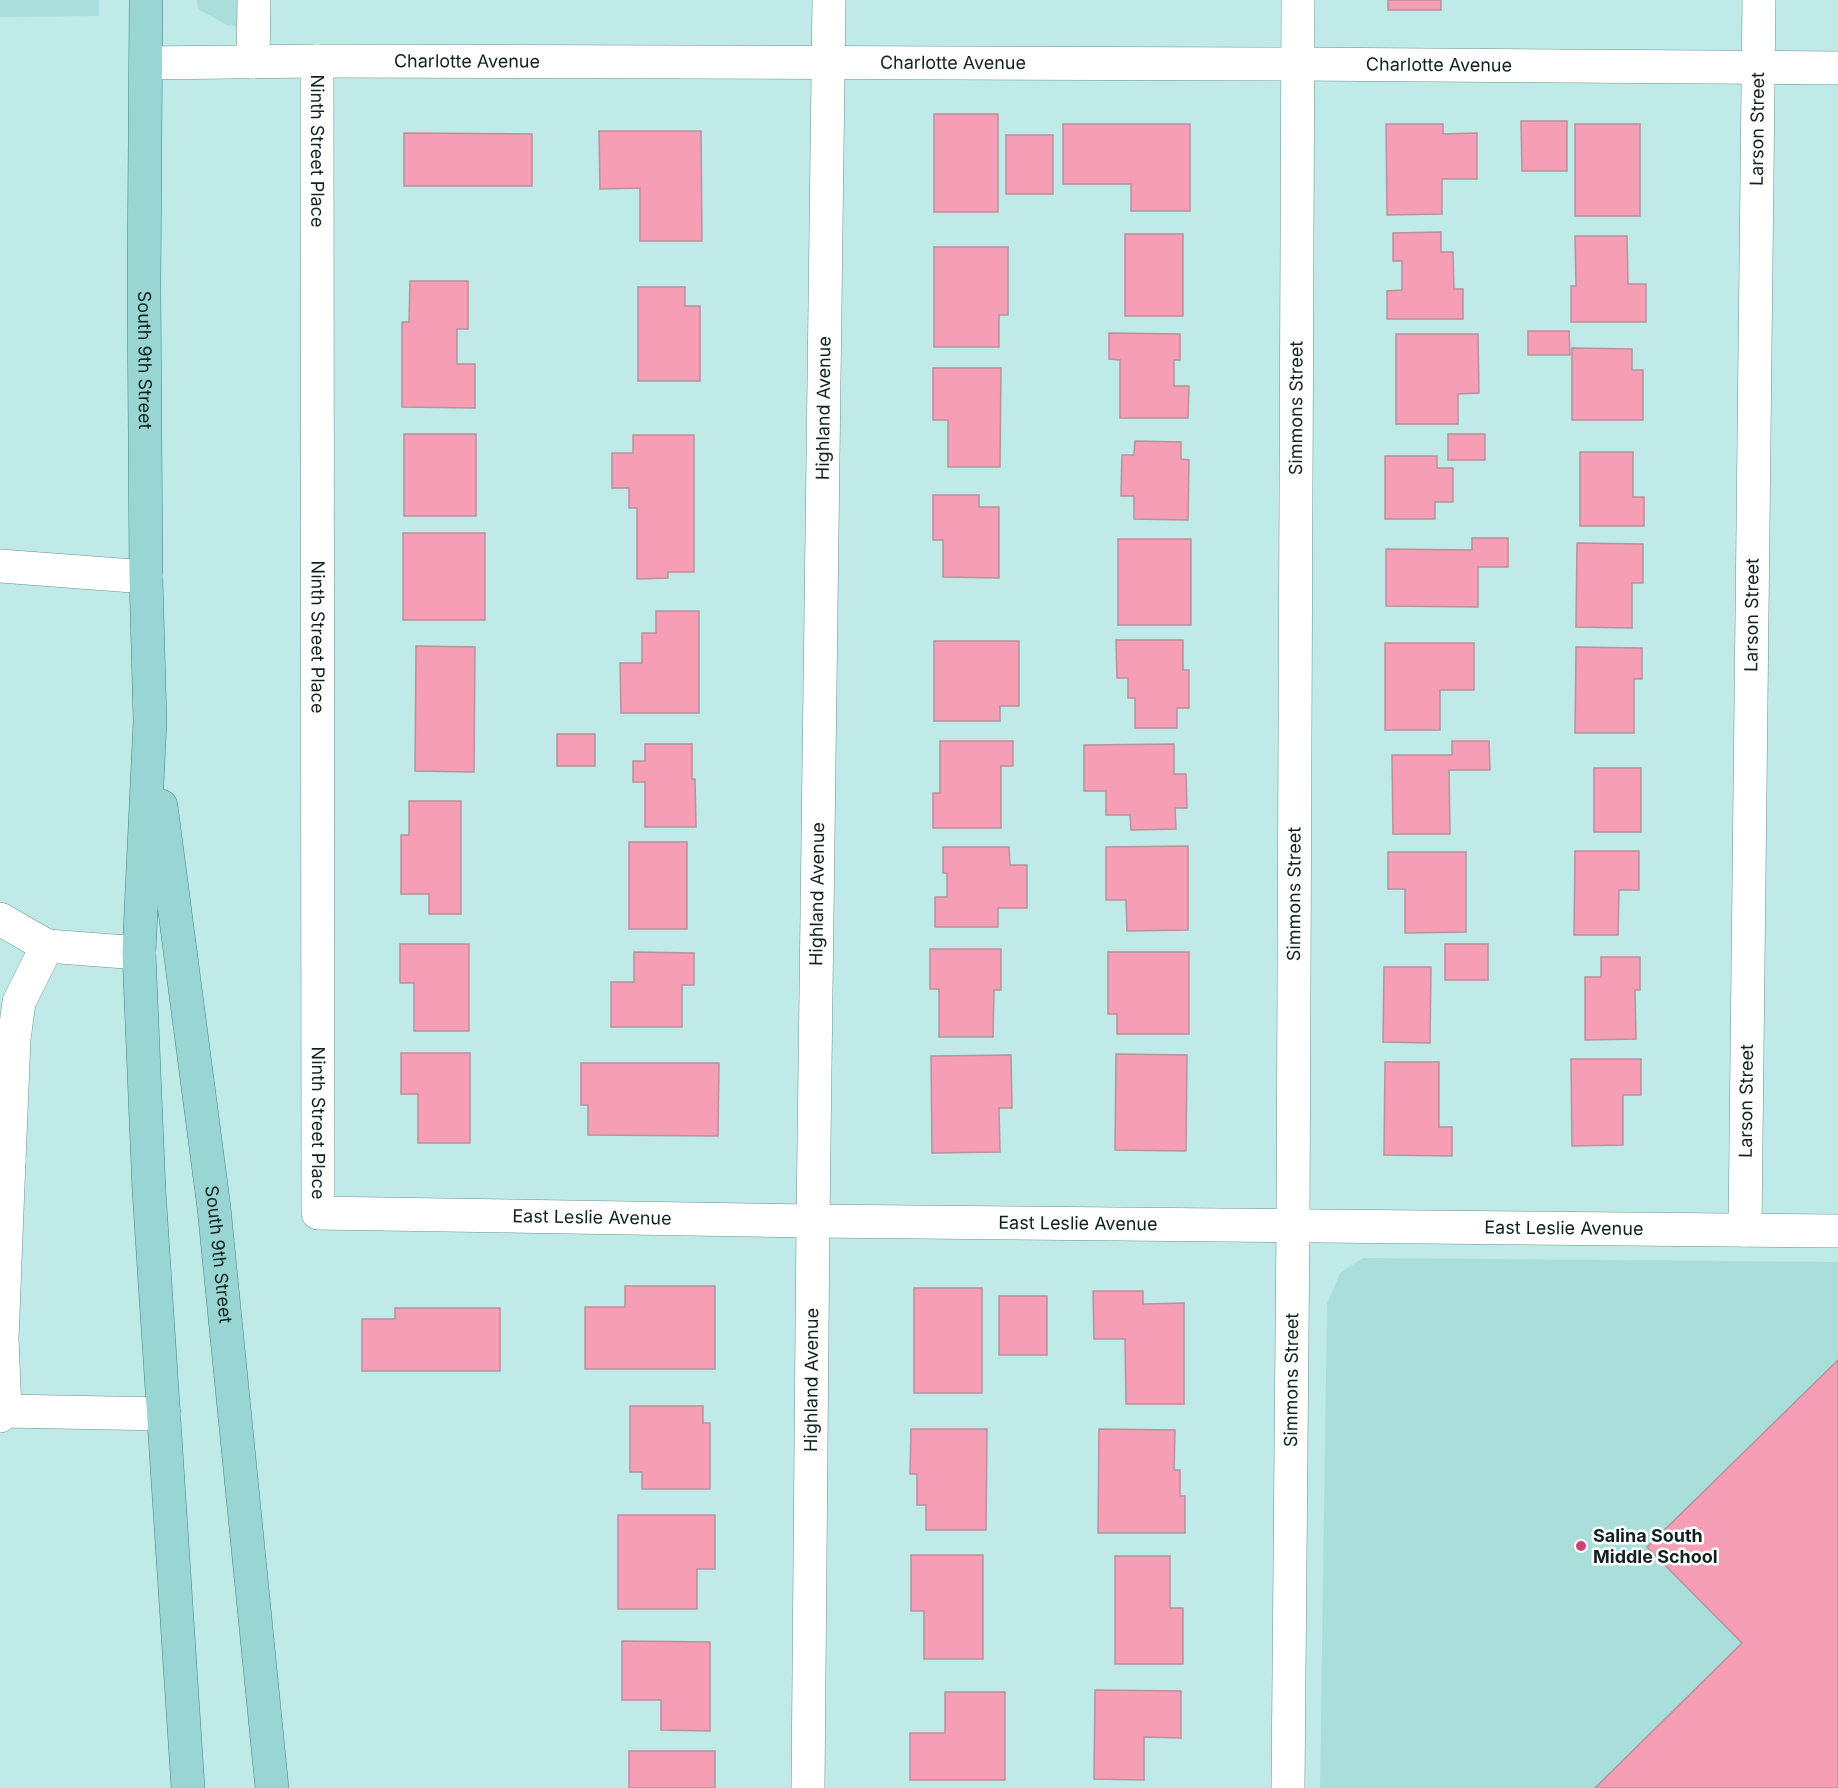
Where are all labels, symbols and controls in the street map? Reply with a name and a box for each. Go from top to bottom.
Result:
street label: Charlotte Avenue [394,50,540,72]
street label: Charlotte Avenue [880,52,1026,73]
street label: Charlotte Avenue [1366,54,1512,76]
street label: Larson Street [1746,72,1768,186]
street label: Ninth Street Place [307,75,328,227]
street label: South 9th Street [134,291,156,429]
street label: Highland Avenue [812,336,835,480]
street label: Simmons Street [1285,341,1307,475]
street label: Larson Street [1740,558,1763,672]
street label: Ninth Street Place [307,561,329,713]
street label: Highland Avenue [805,822,828,966]
street label: Simmons Street [1283,827,1305,961]
street label: Larson Street [1735,1044,1757,1158]
street label: Ninth Street Place [308,1047,329,1199]
street label: South 9th Street [201,1184,236,1324]
street label: East Leslie Avenue [512,1205,672,1229]
street label: East Leslie Avenue [998,1212,1158,1234]
street label: East Leslie Avenue [1484,1217,1644,1239]
street label: Highland Avenue [800,1308,822,1452]
street label: Simmons Street [1280,1313,1302,1447]
place label: Salina South Middle School [1593,1525,1718,1567]
marker: Salina South Middle School [1574,1539,1588,1553]

